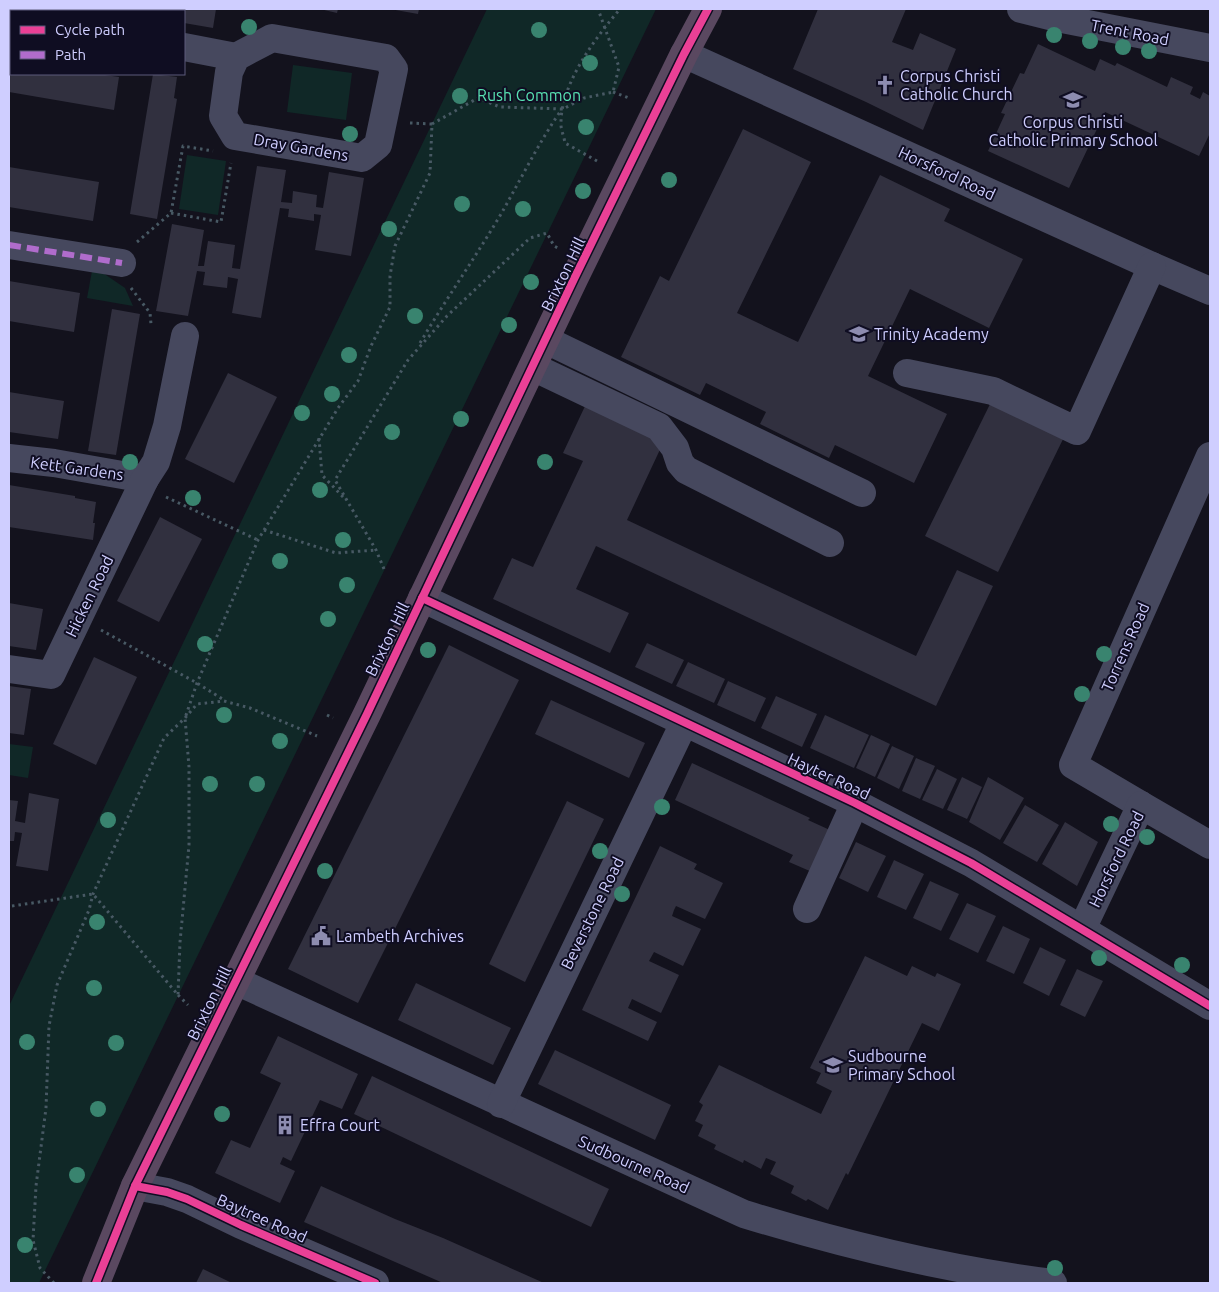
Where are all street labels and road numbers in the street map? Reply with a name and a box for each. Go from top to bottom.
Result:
street label: Trent Road [1089,16,1171,48]
street label: Dray Gardens [252,130,350,164]
street label: Horsford Road [896,143,998,203]
street label: Brixton Hill [537,234,589,314]
street label: Kett Gardens [29,453,125,483]
street label: Hicken Road [61,552,117,640]
street label: Brixton Hill [361,599,413,679]
street label: Torrens Road [1097,600,1153,694]
street label: Hayter Road [785,749,873,803]
street label: Horsford Road [1085,808,1147,910]
street label: Beverstone Road [557,854,627,972]
street label: Brixton Hill [183,963,235,1043]
street label: Sudbourne Road [576,1132,692,1196]
street label: Baytree Road [214,1190,310,1246]

